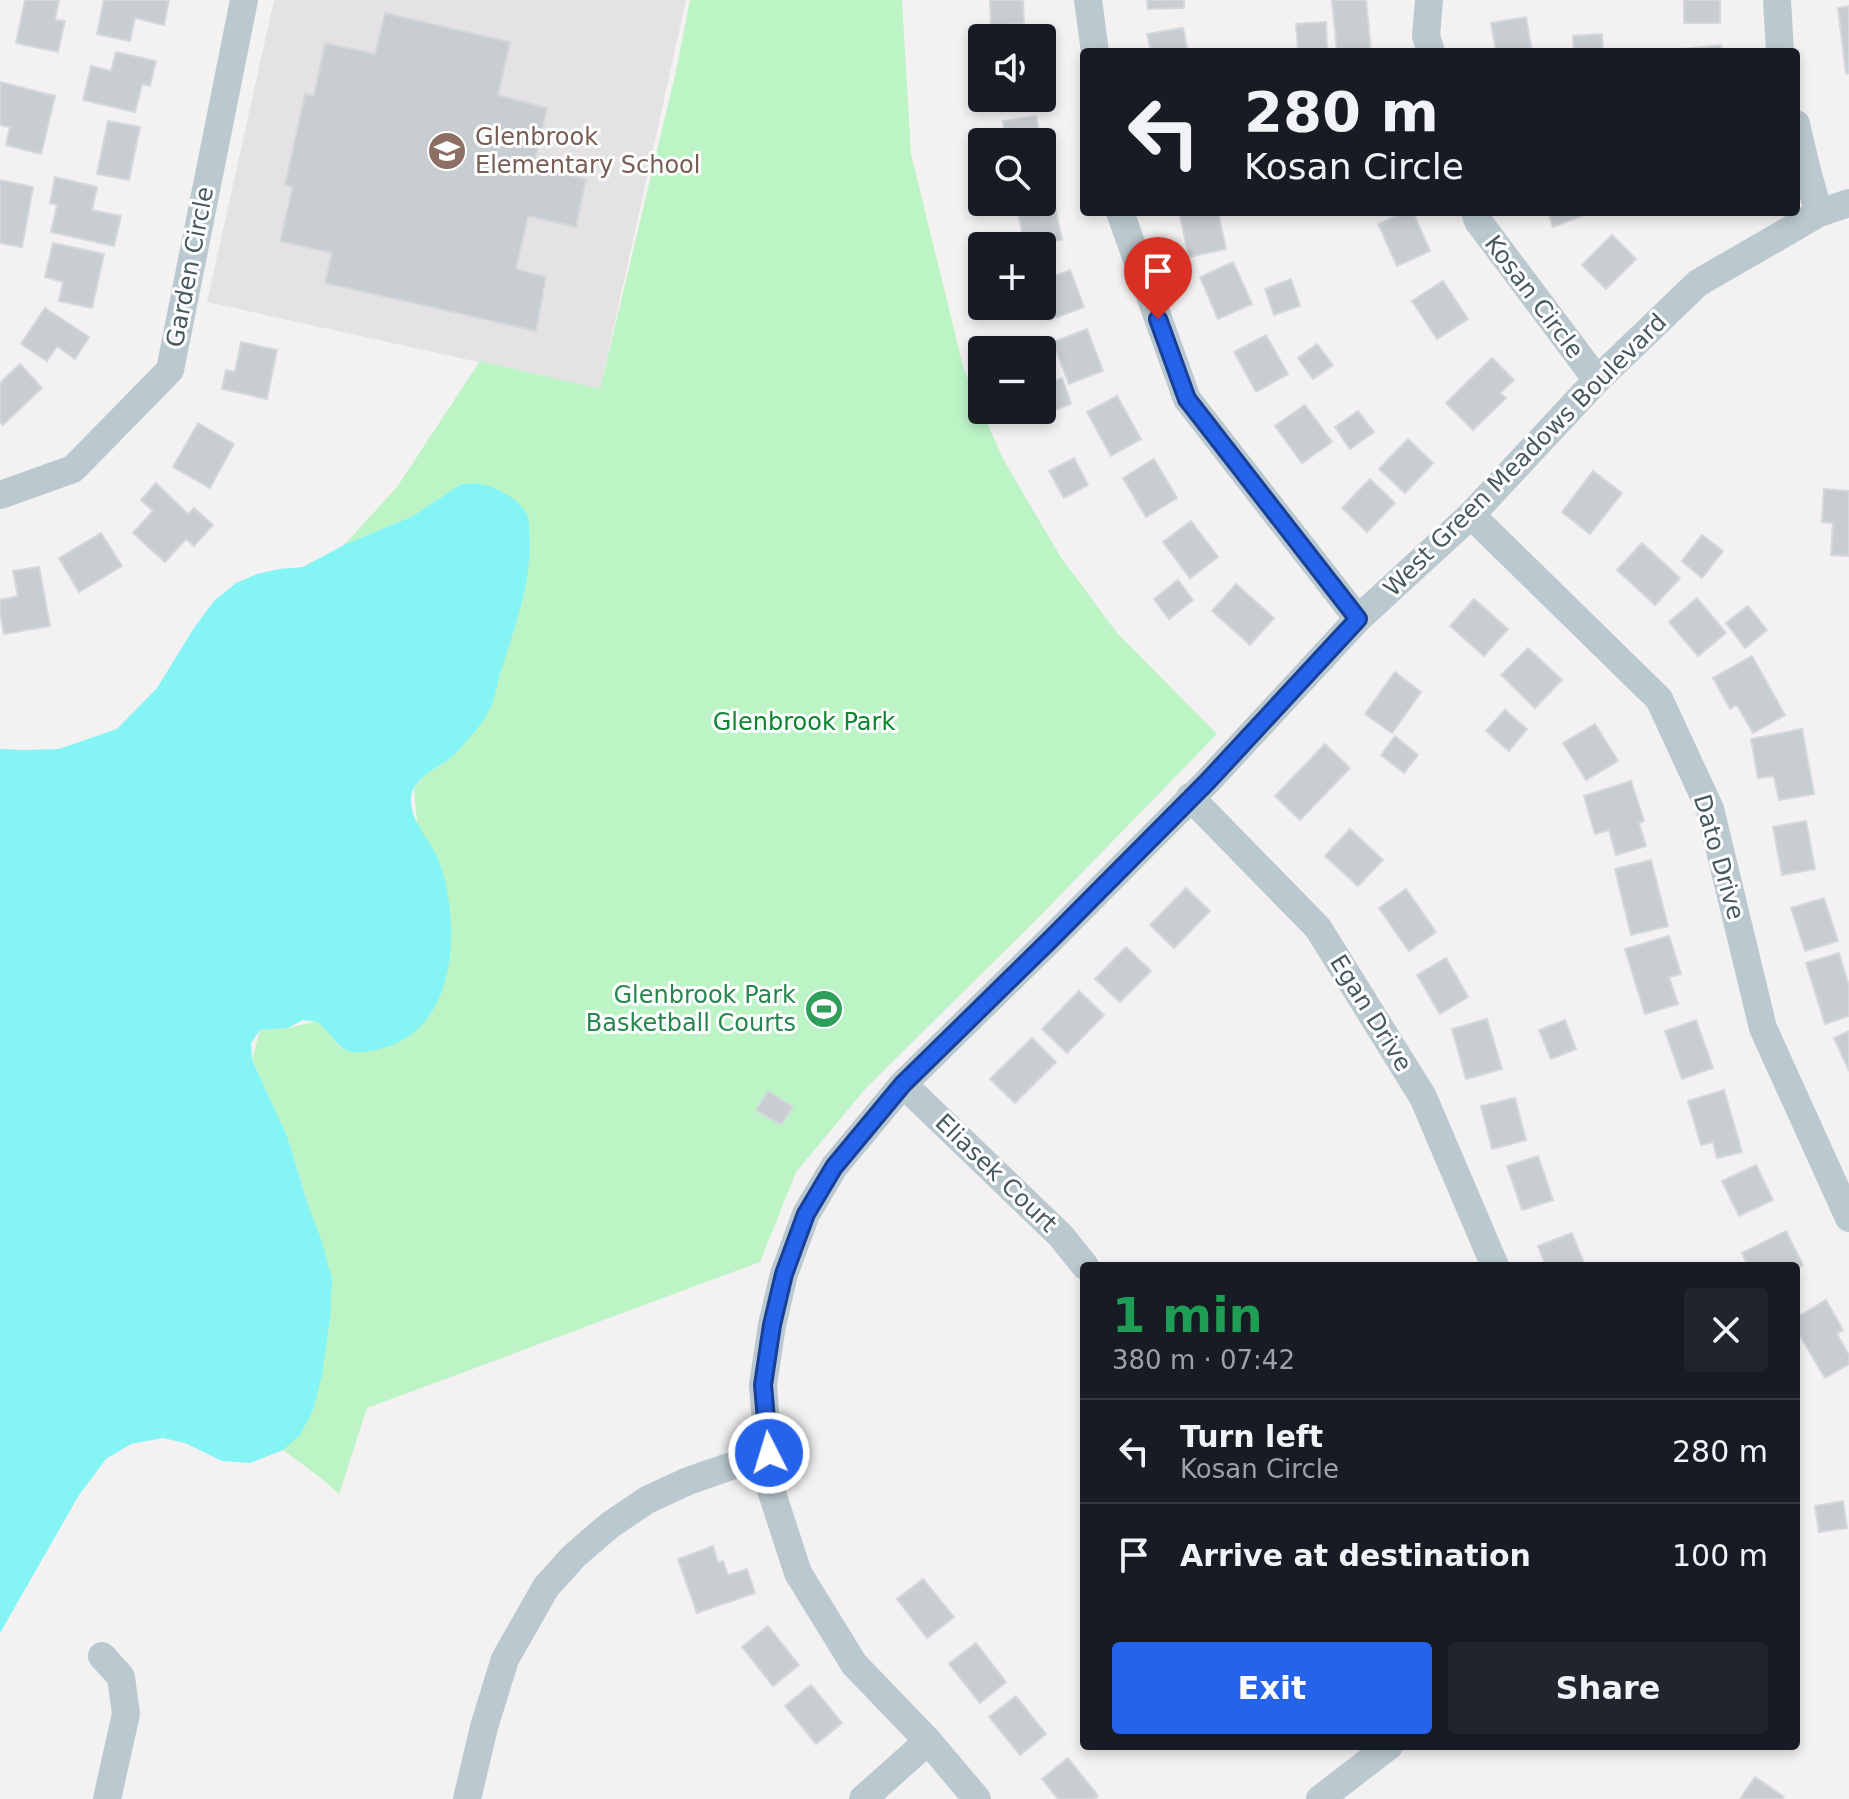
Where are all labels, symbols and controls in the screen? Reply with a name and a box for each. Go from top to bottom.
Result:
map controls [968,24,1056,424]
button: sound [968,24,1056,112]
text: 280 m [1244,79,1439,144]
icon: left [1112,80,1216,184]
place label: Glenbrook Elementary School [475,123,700,179]
button: search [968,128,1056,216]
school or university icon: Glenbrook Elementary School [426,130,468,172]
text: Kosan Circle [1244,146,1464,187]
street label: Garden Circle [161,184,219,350]
street label: Kosan Circle [1479,230,1589,364]
button: + [968,232,1056,320]
pin [1124,237,1192,319]
icon: arrive [1136,249,1180,293]
street label: West Green Meadows Boulevard [1378,308,1672,602]
button: − [968,336,1056,424]
park label: Glenbrook Park [713,708,895,736]
street label: Dato Drive [1688,791,1750,923]
street label: Egan Drive [1324,950,1418,1076]
place label: Glenbrook Park Basketball Courts [586,981,796,1037]
sports icon: Glenbrook Park Basketball Courts [803,988,845,1030]
street label: Eliasek Court [929,1108,1063,1238]
text: 1 min [1112,1287,1263,1343]
button: close [1684,1288,1768,1372]
text: 380 m · 07:42 [1112,1345,1295,1375]
position arrow [727,1411,811,1495]
text: Turn left [1180,1419,1323,1454]
icon: left [1112,1429,1156,1473]
text: 280 m [1672,1434,1768,1469]
text: Kosan Circle [1180,1454,1339,1484]
icon: arrive [1112,1533,1156,1577]
text: Arrive at destination [1180,1538,1531,1573]
text: 100 m [1672,1538,1768,1573]
button: Exit [1112,1642,1432,1734]
button: Share [1448,1642,1768,1734]

